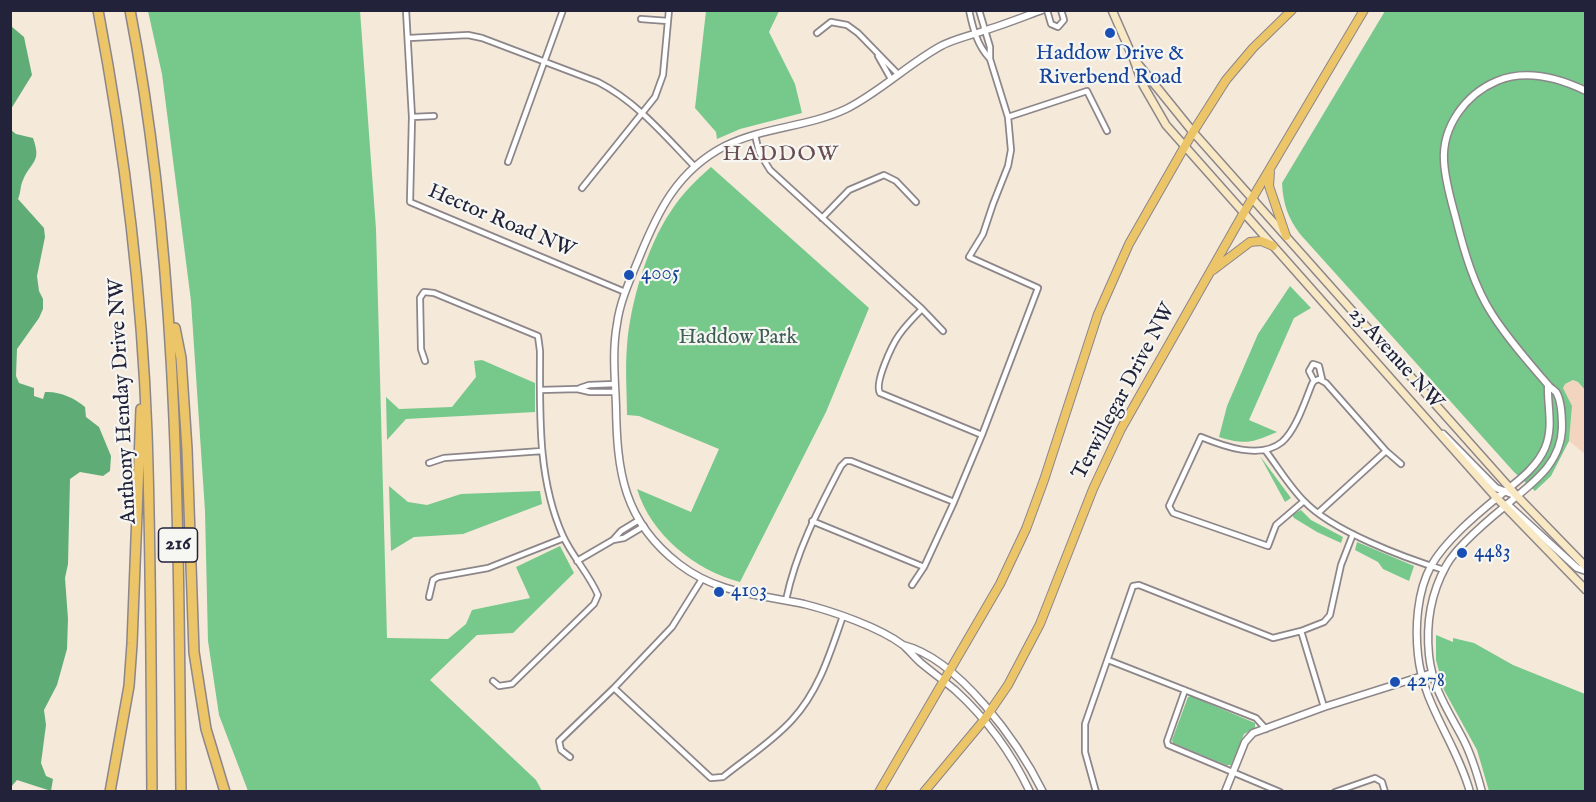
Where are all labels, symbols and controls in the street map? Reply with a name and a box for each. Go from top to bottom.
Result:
marker: Haddow Drive & Riverbend Road [1103,26,1117,40]
place label: Haddow Drive & Riverbend Road [1036,42,1184,92]
district label: HADDOW [723,142,839,168]
street label: Hector Road NW [424,180,578,264]
place label: 4005 [641,262,680,288]
marker: 4005 [622,268,636,282]
street label: Anthony Henday Drive NW [105,277,143,525]
street label: Terwillegar Drive NW [1068,300,1182,484]
street label: 23 Avenue NW [1342,303,1448,415]
park label: Haddow Park [679,326,797,352]
road number: 216 [158,528,198,562]
place label: 4483 [1474,540,1511,566]
marker: 4483 [1455,546,1469,560]
place label: 4103 [731,579,767,605]
marker: 4103 [712,585,726,599]
place label: 4278 [1407,669,1445,695]
marker: 4278 [1388,675,1402,689]

